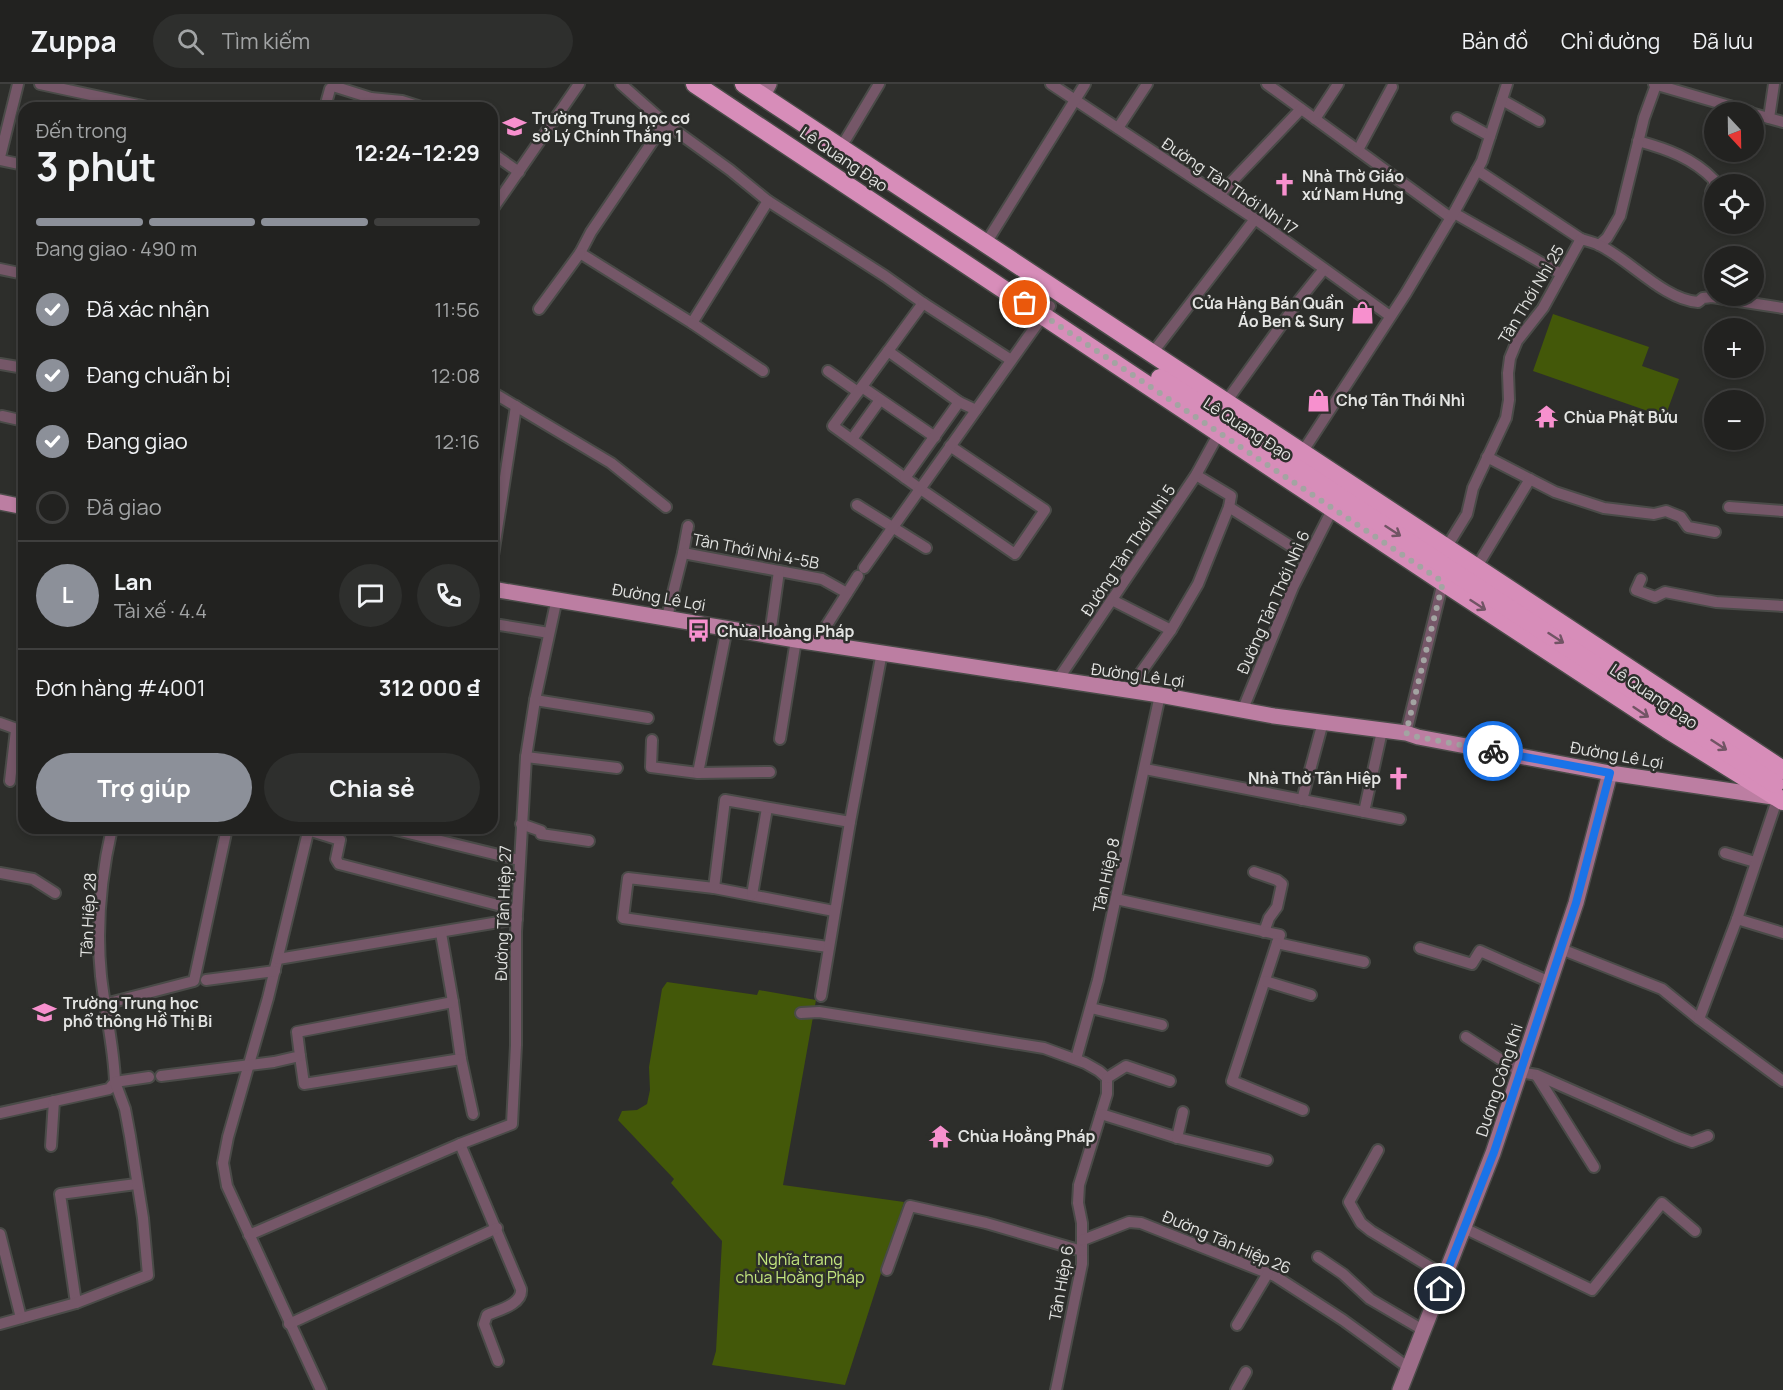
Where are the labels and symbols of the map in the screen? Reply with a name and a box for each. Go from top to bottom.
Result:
north arrow [1704,102,1764,162]
place label: Trường Trung học cơ sở Lý Chính Thắng 1 [532,107,690,147]
school or university icon: Trường Trung học cơ sở Lý Chính Thắng 1 [501,114,527,140]
street label: Lê Quang Đạo [796,121,892,197]
street label: Đường Tân Thới Nhì 17 [1158,132,1302,240]
place label: Nhà Thờ Giáo xứ Nam Hưng [1302,165,1404,205]
church icon: Nhà Thờ Giáo xứ Nam Hưng [1271,172,1297,198]
street label: Tân Thới Nhì 25 [1493,241,1569,347]
pin [999,277,1050,328]
place label: Cửa Hàng Bán Quần Áo Ben & Sury [1192,292,1344,332]
shop icon: Cửa Hàng Bán Quần Áo Ben & Sury [1349,299,1375,325]
shop icon: Chợ Tân Thới Nhì [1305,387,1331,413]
place label: Chợ Tân Thới Nhì [1336,389,1465,411]
street label: Lê Quang Đạo [1199,392,1297,466]
temple icon: Chùa Phật Bửu [1533,404,1559,430]
place label: Chùa Phật Bửu [1564,406,1678,428]
street label: Đường Tân Thới Nhì 5 [1076,480,1180,620]
one-way arrow [1384,525,1400,537]
street label: Đường Tản Thới Nhì 6 [1231,527,1315,677]
street label: Tân Thới Nhì 4-5B [691,528,821,574]
street label: Đường Lê Lợi [611,578,707,616]
one-way arrow [1470,598,1487,611]
bus stop icon: Chùa Hoàng Pháp [686,618,712,644]
place label: Chùa Hoàng Pháp [717,620,854,642]
one-way arrow [1547,632,1563,644]
street label: Đường Lê Lợi [1090,658,1186,692]
street label: Lê Quang Đạo [1606,658,1702,734]
one-way arrow [1633,705,1650,718]
courier [1463,721,1523,781]
street label: Đường Lê Lợi [1569,736,1665,774]
one-way arrow [1710,739,1726,751]
church icon: Nhà Thờ Tân Hiệp [1386,765,1412,791]
place label: Nhà Thờ Tân Hiệp [1248,767,1381,789]
street label: Tân Hiệp 8 [1087,836,1125,914]
street label: Đường Tân Hiệp 27 [490,845,516,981]
street label: Tân Hiệp 28 [75,872,101,958]
place label: Trường Trung học phổ thông Hồ Thị Bi [63,992,212,1032]
school or university icon: Trường Trung học phổ thông Hồ Thị Bi [32,999,58,1025]
street label: Dương Công Khi [1470,1021,1528,1139]
temple icon: Chùa Hoằng Pháp [927,1123,953,1149]
place label: Chùa Hoằng Pháp [958,1125,1095,1147]
street label: Đường Tân Hiệp 26 [1159,1205,1295,1279]
street label: Tân Hiệp 6 [1044,1243,1078,1323]
park label: Nghĩa trang chùa Hoằng Pháp [736,1248,864,1288]
pin [1414,1263,1465,1314]

